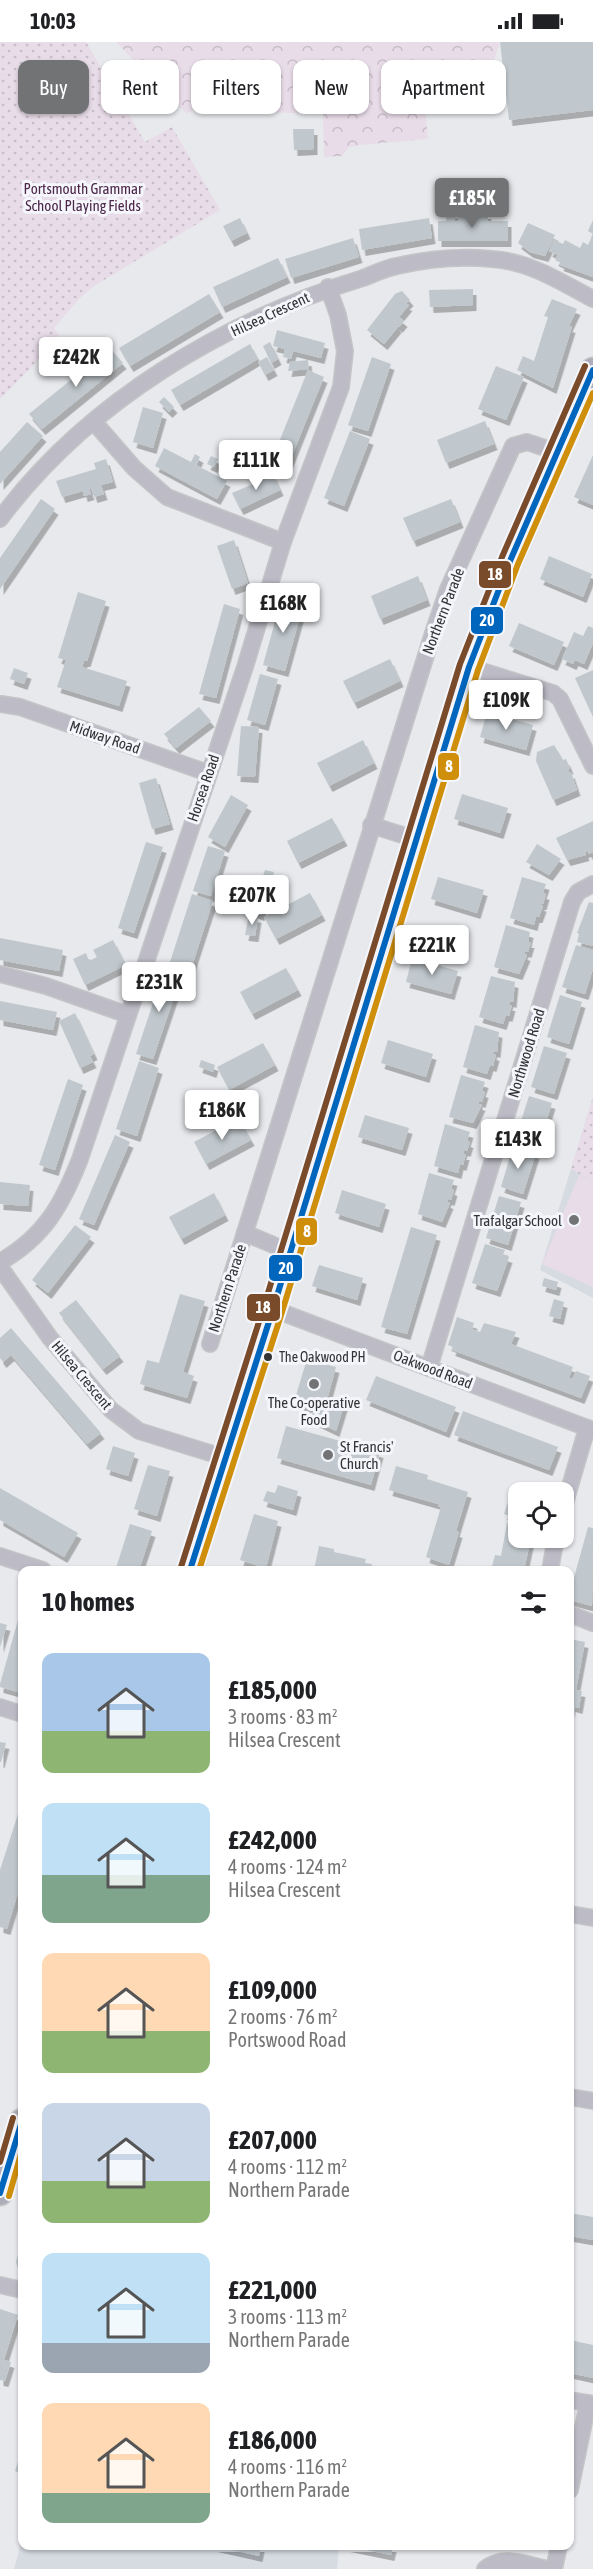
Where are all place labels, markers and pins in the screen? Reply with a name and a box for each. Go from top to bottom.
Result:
pin: £185K [430,178,514,229]
pin: £242K [34,337,118,388]
pin: £111K [214,440,298,491]
pin: £168K [241,583,325,634]
pin: £109K [464,680,548,731]
pin: £207K [210,875,294,926]
pin: £221K [390,925,474,976]
pin: £231K [117,962,201,1013]
pin: £186K [180,1090,264,1141]
pin: £143K [476,1119,560,1170]
place label: Trafalgar School [474,1212,562,1229]
marker: Trafalgar School [567,1213,581,1227]
place label: The Oakwood PH [279,1349,366,1365]
marker: The Oakwood PH [262,1351,274,1363]
marker: The Co-operative Food [307,1377,321,1391]
place label: The Co-operative Food [268,1394,361,1428]
place label: St Francis' Church [340,1438,394,1472]
marker: St Francis' Church [321,1448,335,1462]

